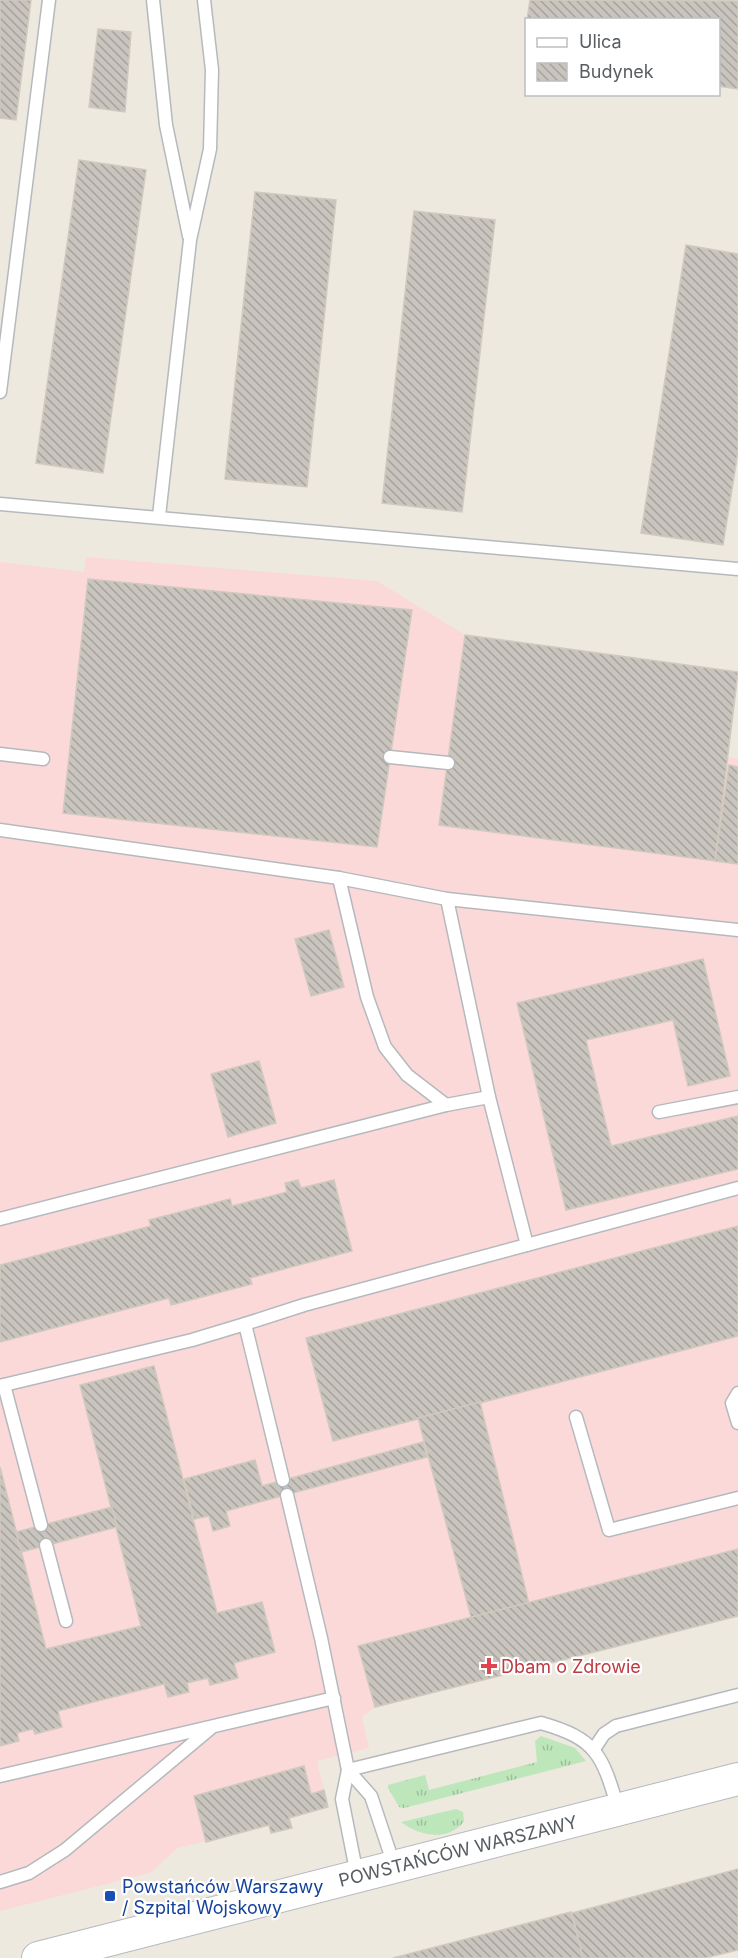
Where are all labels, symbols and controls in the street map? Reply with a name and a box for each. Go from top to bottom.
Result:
legend [525,18,720,96]
text: Ulica [579,31,622,52]
text: Budynek [579,61,654,82]
place label: Dbam o Zdrowie [501,1656,641,1677]
marker: Dbam o Zdrowie [482,1659,496,1673]
street label: POWSTAŃCÓW WARSZAWY [336,1810,580,1891]
place label: Powstańców Warszawy / Szpital Wojskowy [122,1876,323,1918]
marker: Powstańców Warszawy / Szpital Wojskowy [103,1889,117,1903]

